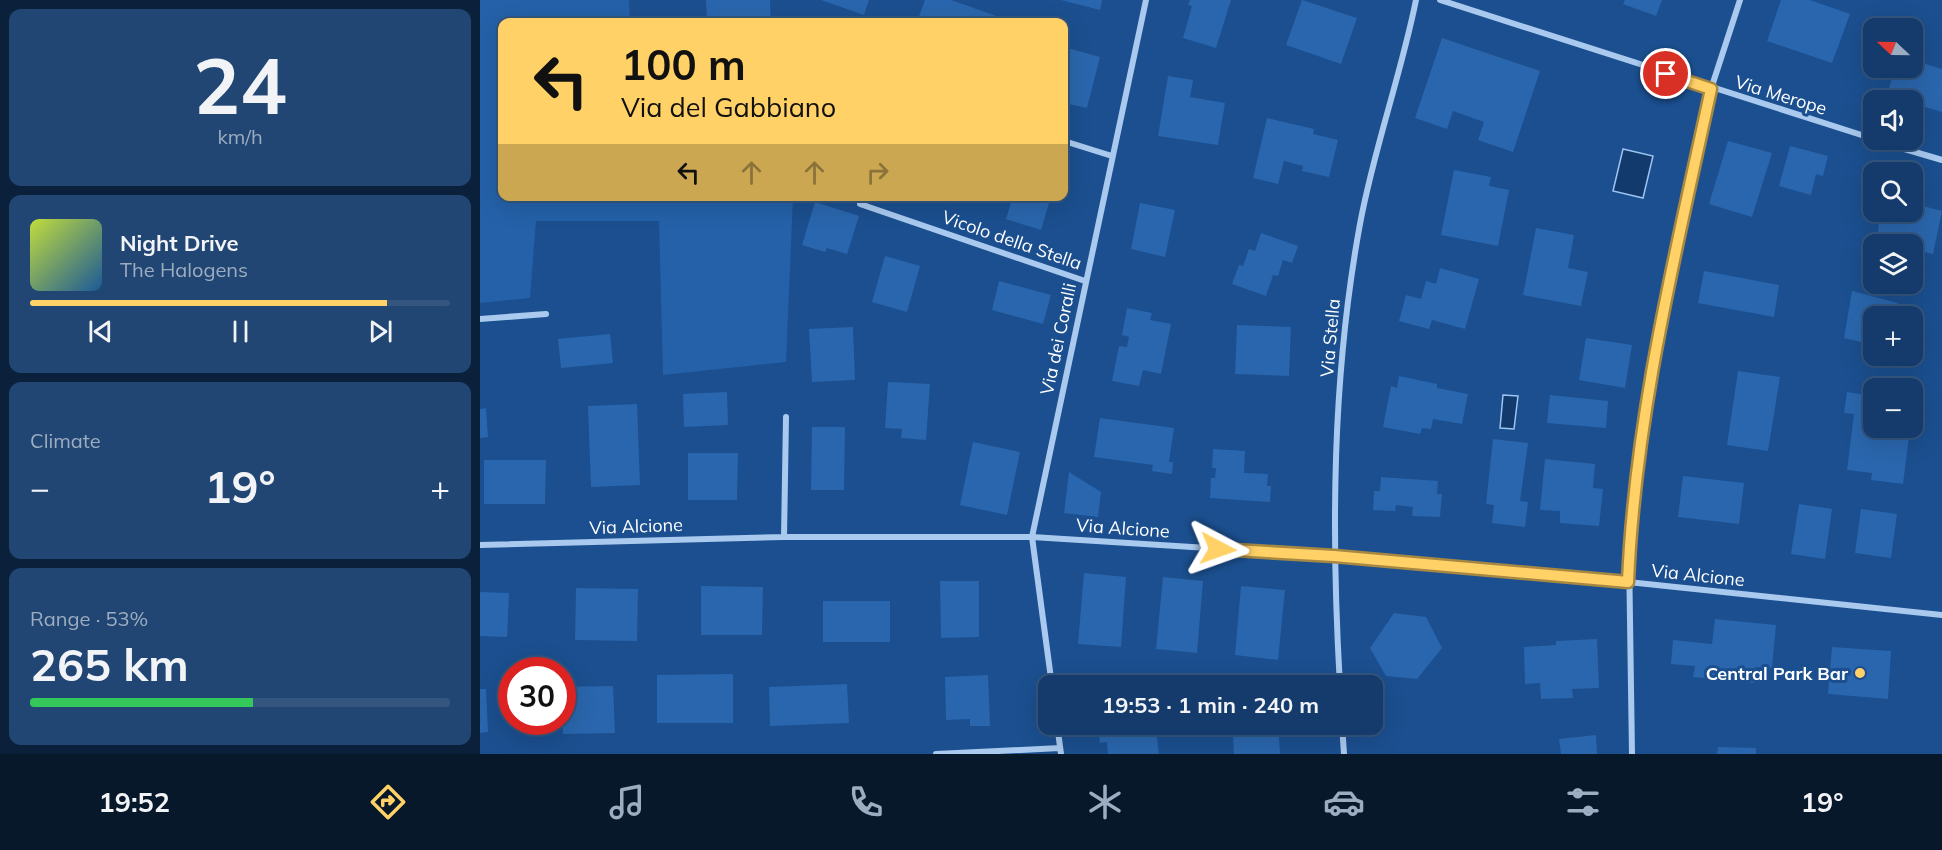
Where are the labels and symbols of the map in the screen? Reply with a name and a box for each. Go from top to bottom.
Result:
north arrow [1863,18,1923,78]
pin [1640,48,1691,99]
street label: Via Merope [1732,70,1830,120]
street label: Vicolo della Stella [939,205,1085,275]
street label: Via dei Coralli [1035,281,1081,397]
street label: Via Stella [1315,298,1345,378]
street label: Via Alcione [589,513,683,539]
street label: Via Alcione [1075,513,1171,543]
position arrow [1186,517,1250,581]
street label: Via Alcione [1650,559,1746,591]
speed limit sign: 30 [498,657,576,735]
place label: Central Park Bar [1706,662,1849,685]
marker: Central Park Bar [1853,666,1867,680]

